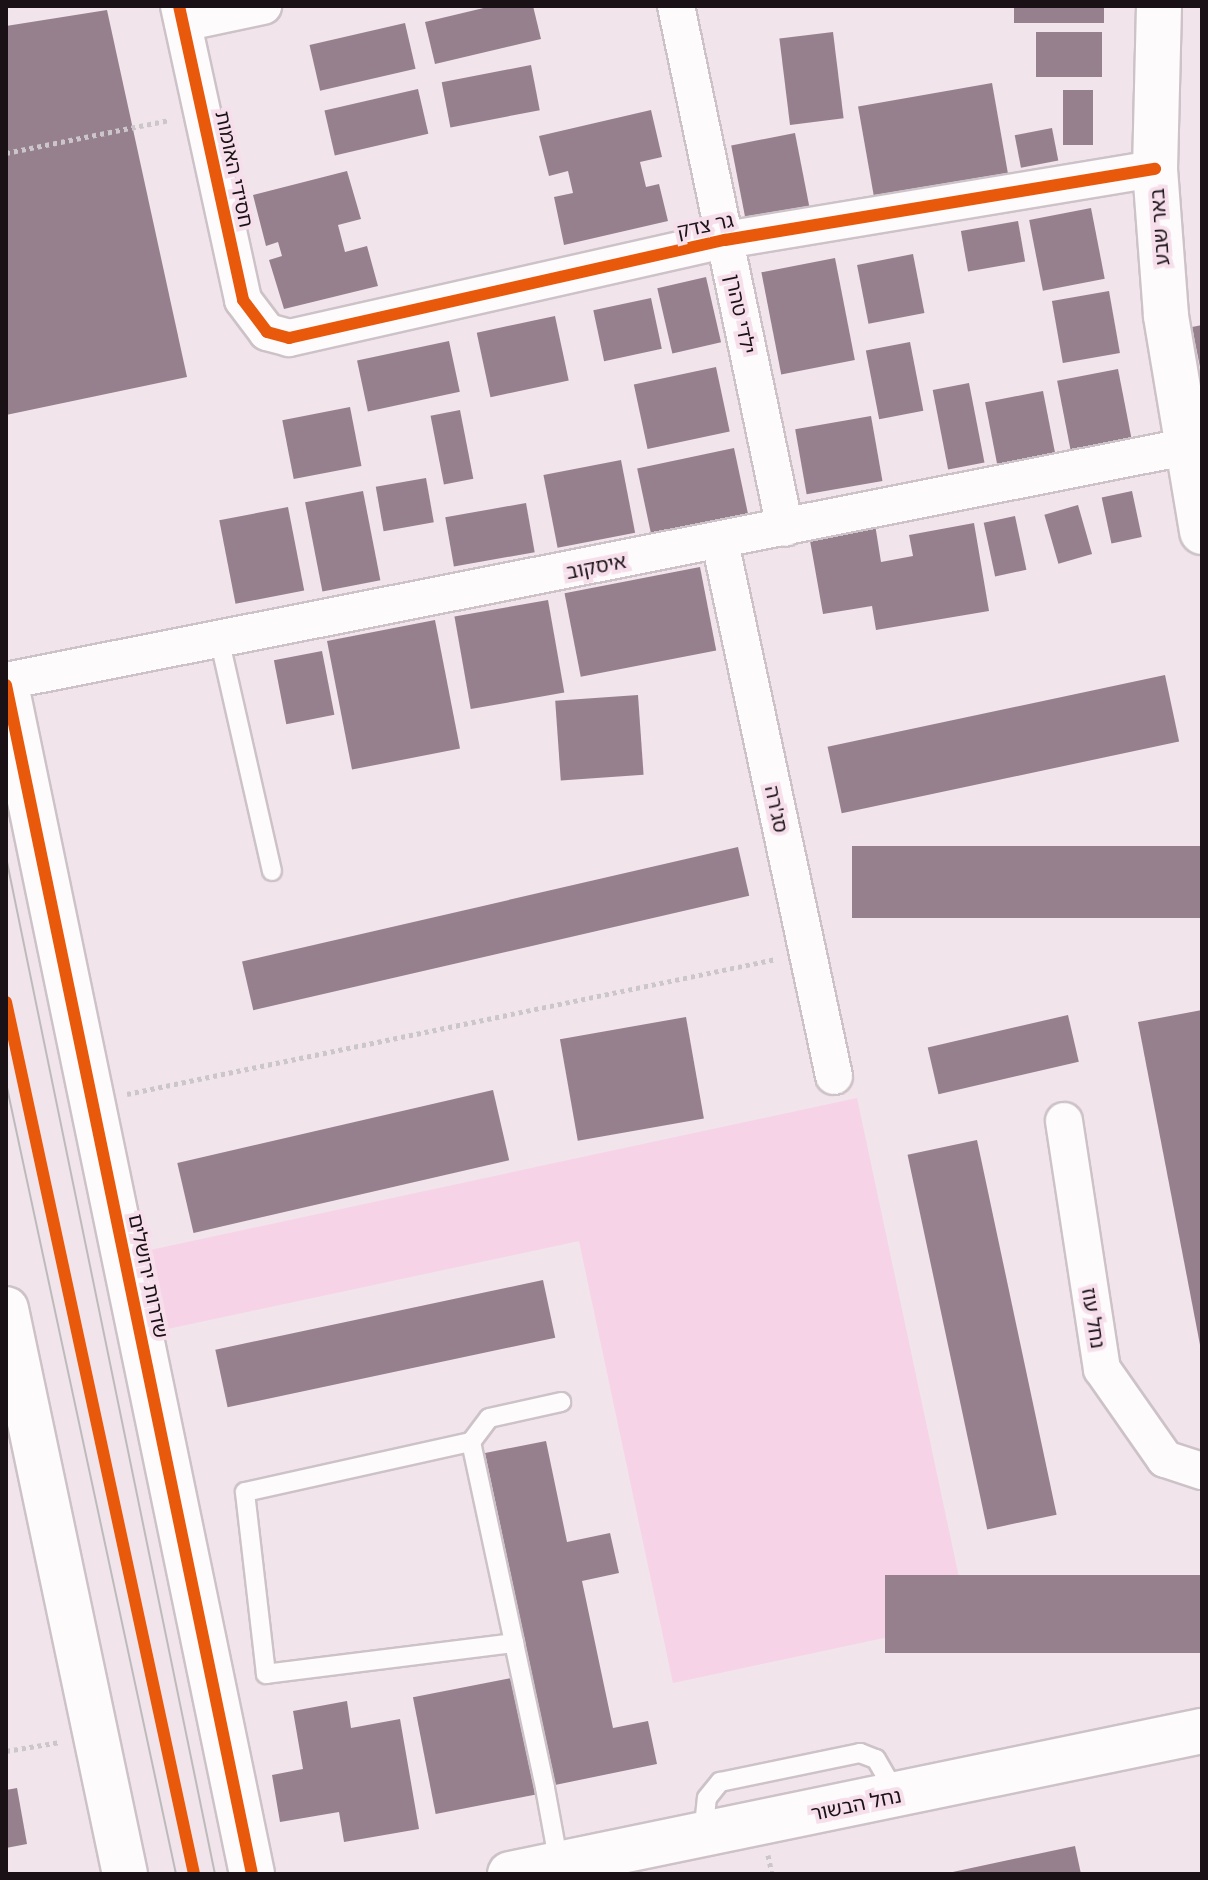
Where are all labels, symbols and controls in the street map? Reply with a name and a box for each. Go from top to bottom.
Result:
street label: חסידי האומות [211,109,259,229]
street label: באר שבע [1144,188,1174,266]
street label: גר צדק [674,207,736,243]
street label: ילדי טהרן [721,272,761,356]
street label: איסקוב [564,548,628,584]
street label: סג'רה [760,783,794,835]
street label: שדרות ירושלים [124,1212,174,1340]
street label: נחל עוז [1077,1286,1111,1350]
street label: נחל הבשור [809,1783,903,1825]

